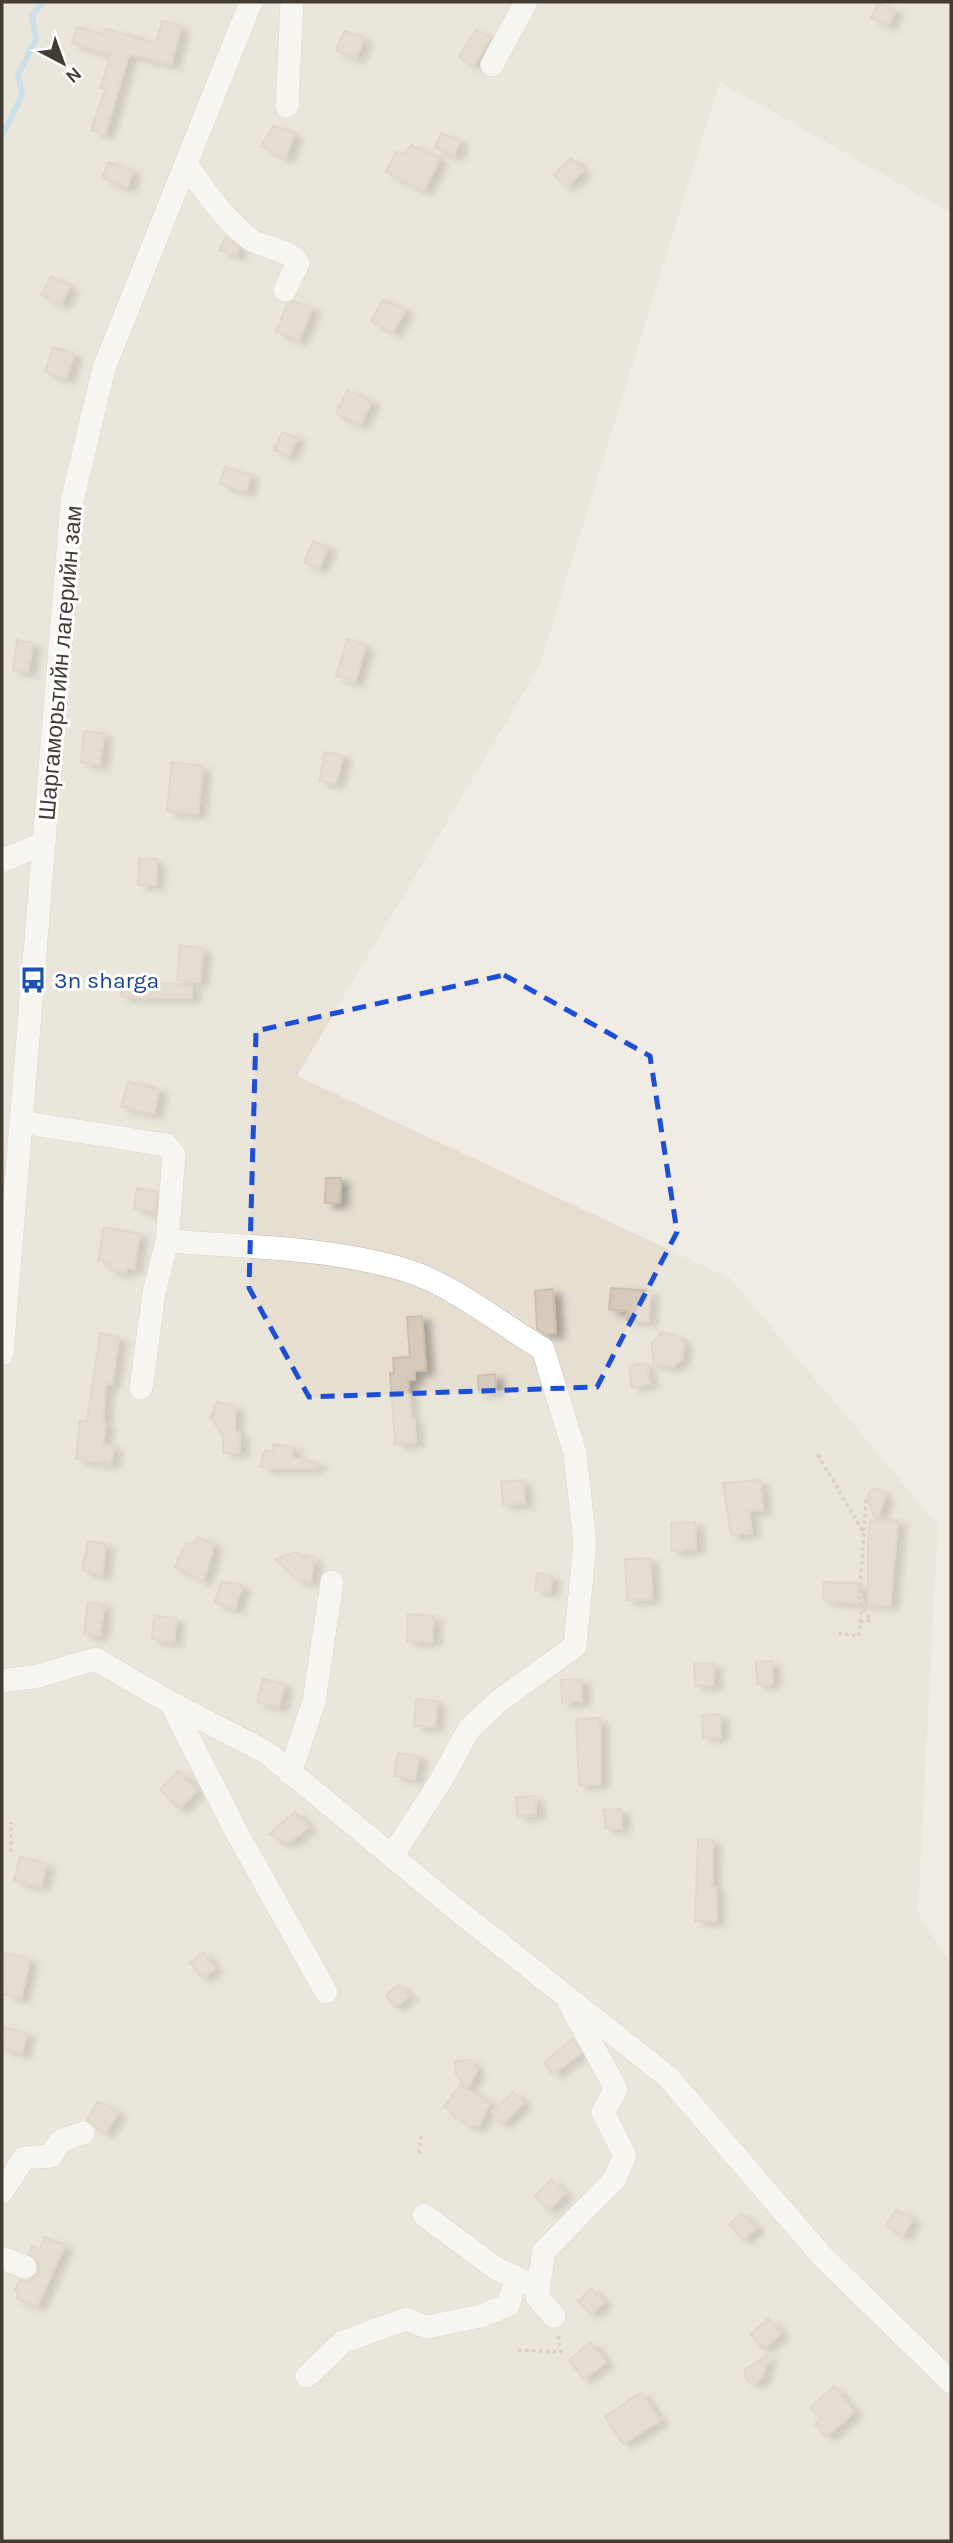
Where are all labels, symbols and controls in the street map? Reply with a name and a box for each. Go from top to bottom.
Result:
north arrow [28,28,98,98]
text: N [61,62,86,88]
street label: Шаргаморьтийн лагерийн зам [33,504,88,822]
bus stop icon: 3n sharga [18,965,48,995]
place label: 3n sharga [54,967,159,994]

